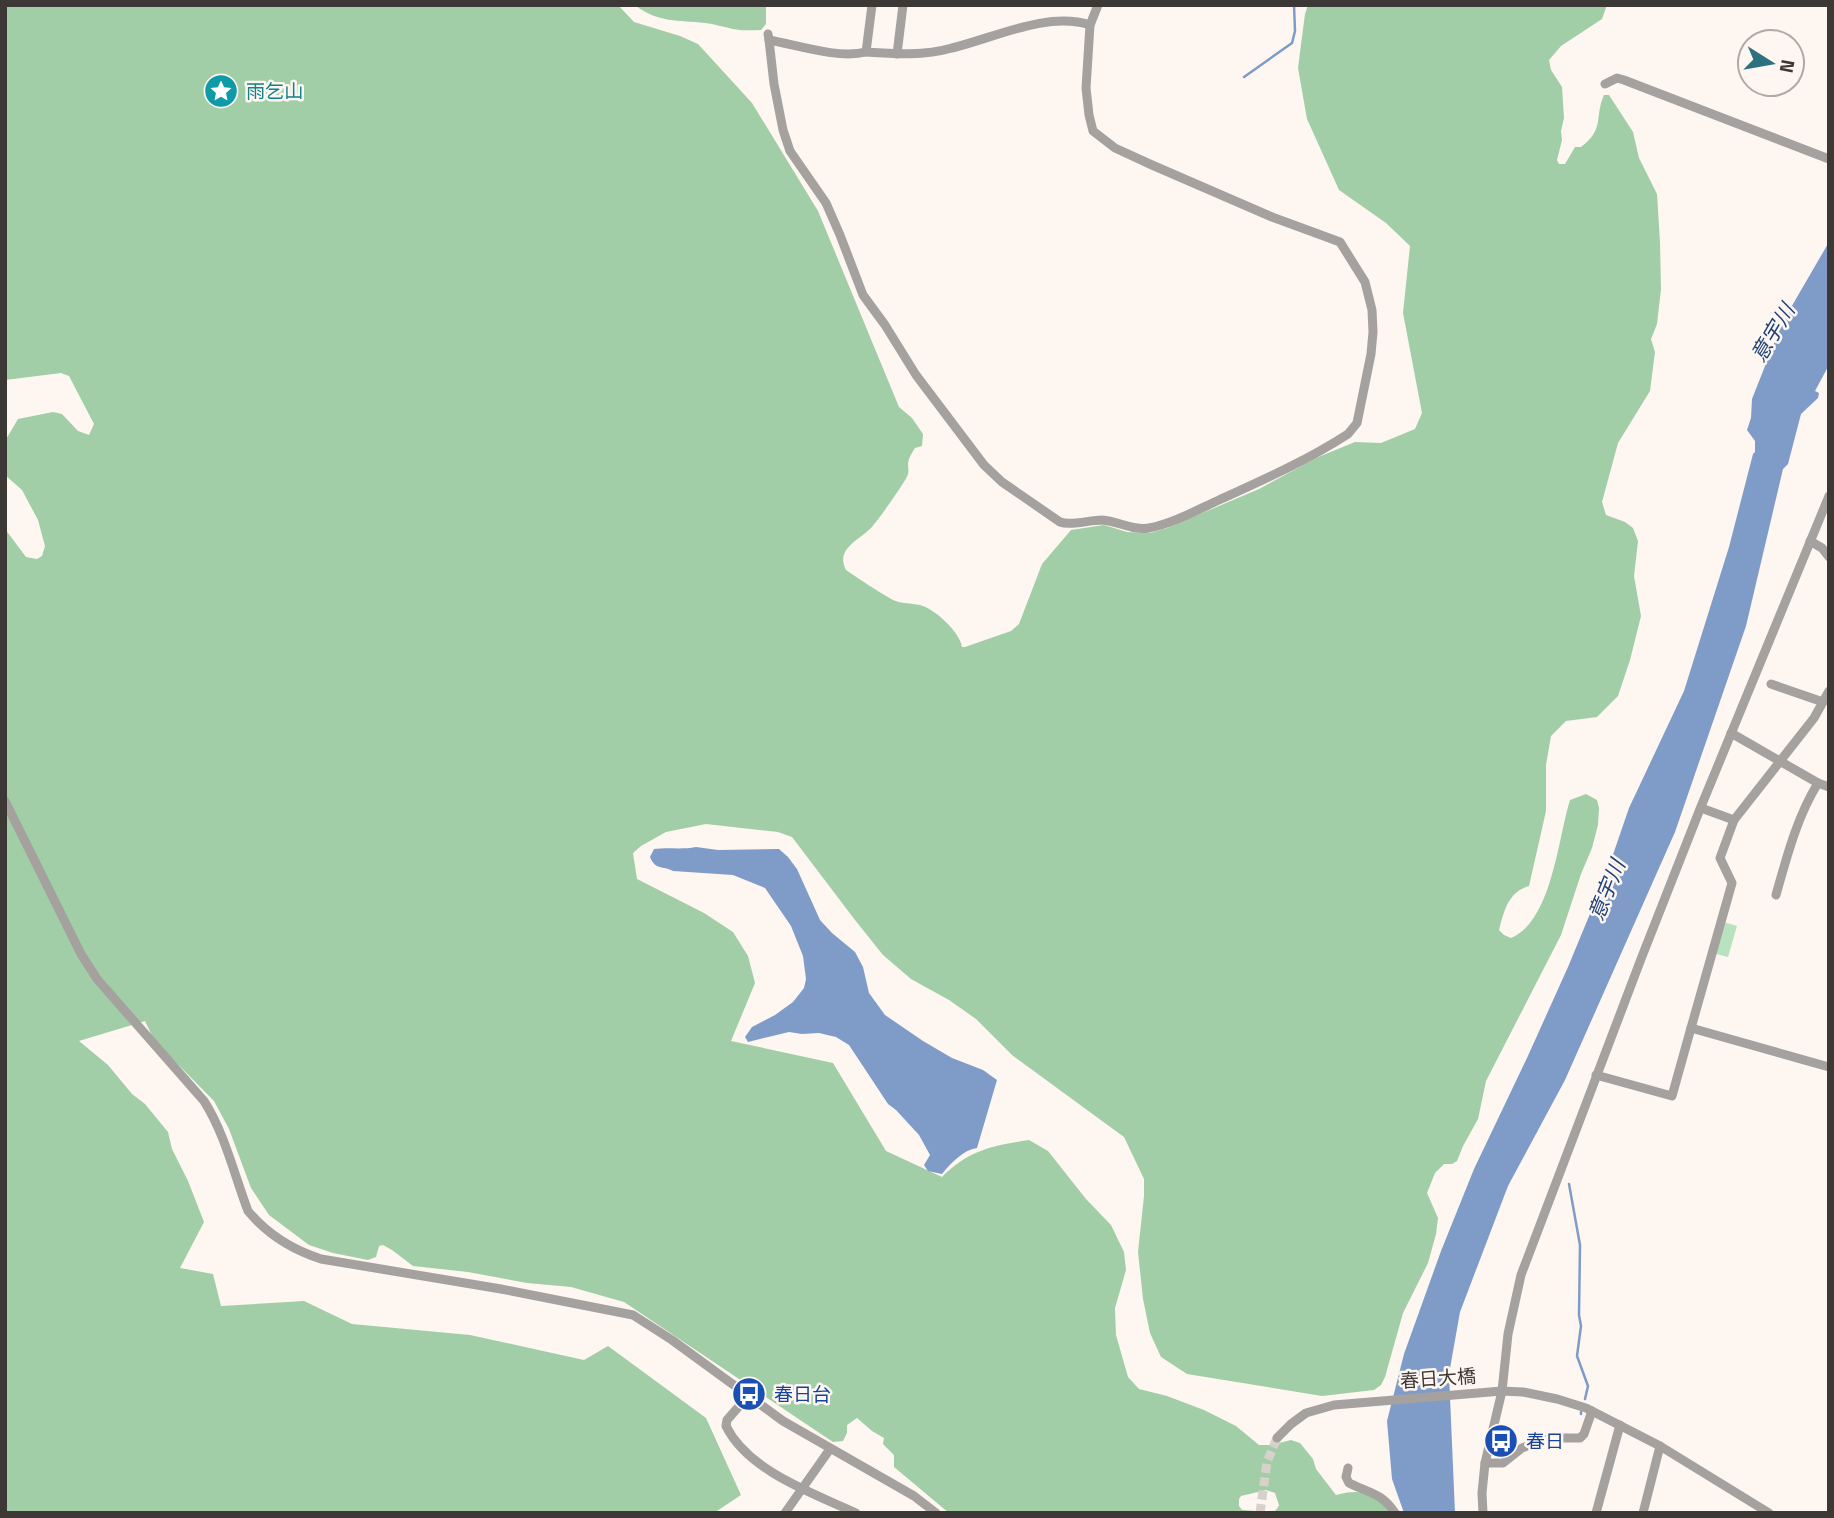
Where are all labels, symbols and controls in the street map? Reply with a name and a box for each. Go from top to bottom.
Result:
north arrow [1736,28,1806,98]
text: N [1773,57,1804,76]
place icon: 雨乞山 [202,72,240,110]
place label: 雨乞山 [246,76,303,105]
water label: 意宇川 [1742,296,1803,368]
water label: 意宇川 [1579,853,1633,925]
street label: 春日大橋 [1399,1360,1477,1395]
bus stop icon: 春日台 [730,1375,768,1413]
place label: 春日台 [774,1379,831,1408]
bus stop icon: 春日 [1482,1422,1520,1460]
place label: 春日 [1526,1426,1564,1455]

